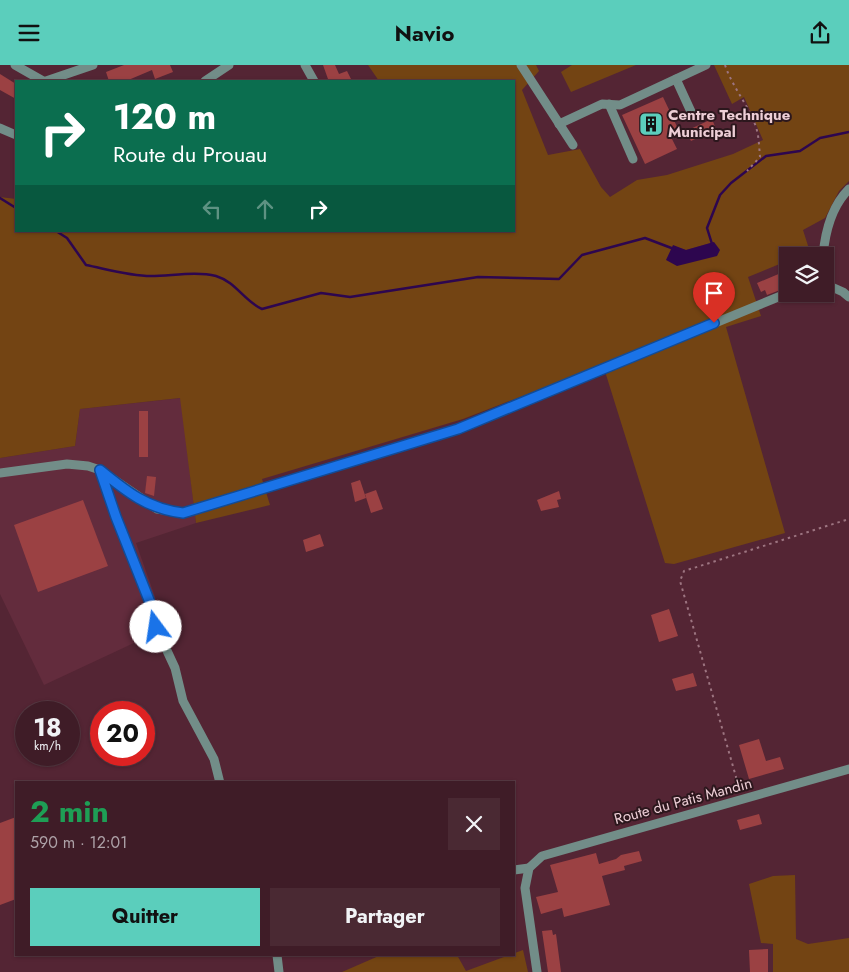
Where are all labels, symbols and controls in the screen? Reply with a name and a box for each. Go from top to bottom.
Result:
text: Navio [395,17,454,49]
icon: menu [15,19,43,47]
icon: share [806,19,834,47]
text: 120 m [113,92,216,142]
icon: right [30,100,95,165]
place label: Centre Technique Municipal [668,104,791,143]
building icon: Centre Technique Municipal [638,111,664,137]
text: Route du Prouau [113,138,267,170]
icon: left [198,195,226,223]
icon: ahead [251,195,279,223]
icon: right [304,195,332,223]
map controls [779,247,834,302]
button: layers [779,247,834,302]
pin [693,272,735,323]
icon: arrive [700,279,728,307]
position arrow [129,600,181,652]
speed limit sign: 20 [90,701,155,766]
text: 18 [33,709,62,745]
text: km/h [34,737,61,755]
street label: Route du Patis Mandin [612,772,754,830]
text: 2 min [30,790,109,833]
button: close [448,798,500,850]
text: 590 m · 12:01 [30,831,127,854]
button: Quitter [30,888,260,946]
button: Partager [270,888,500,946]

